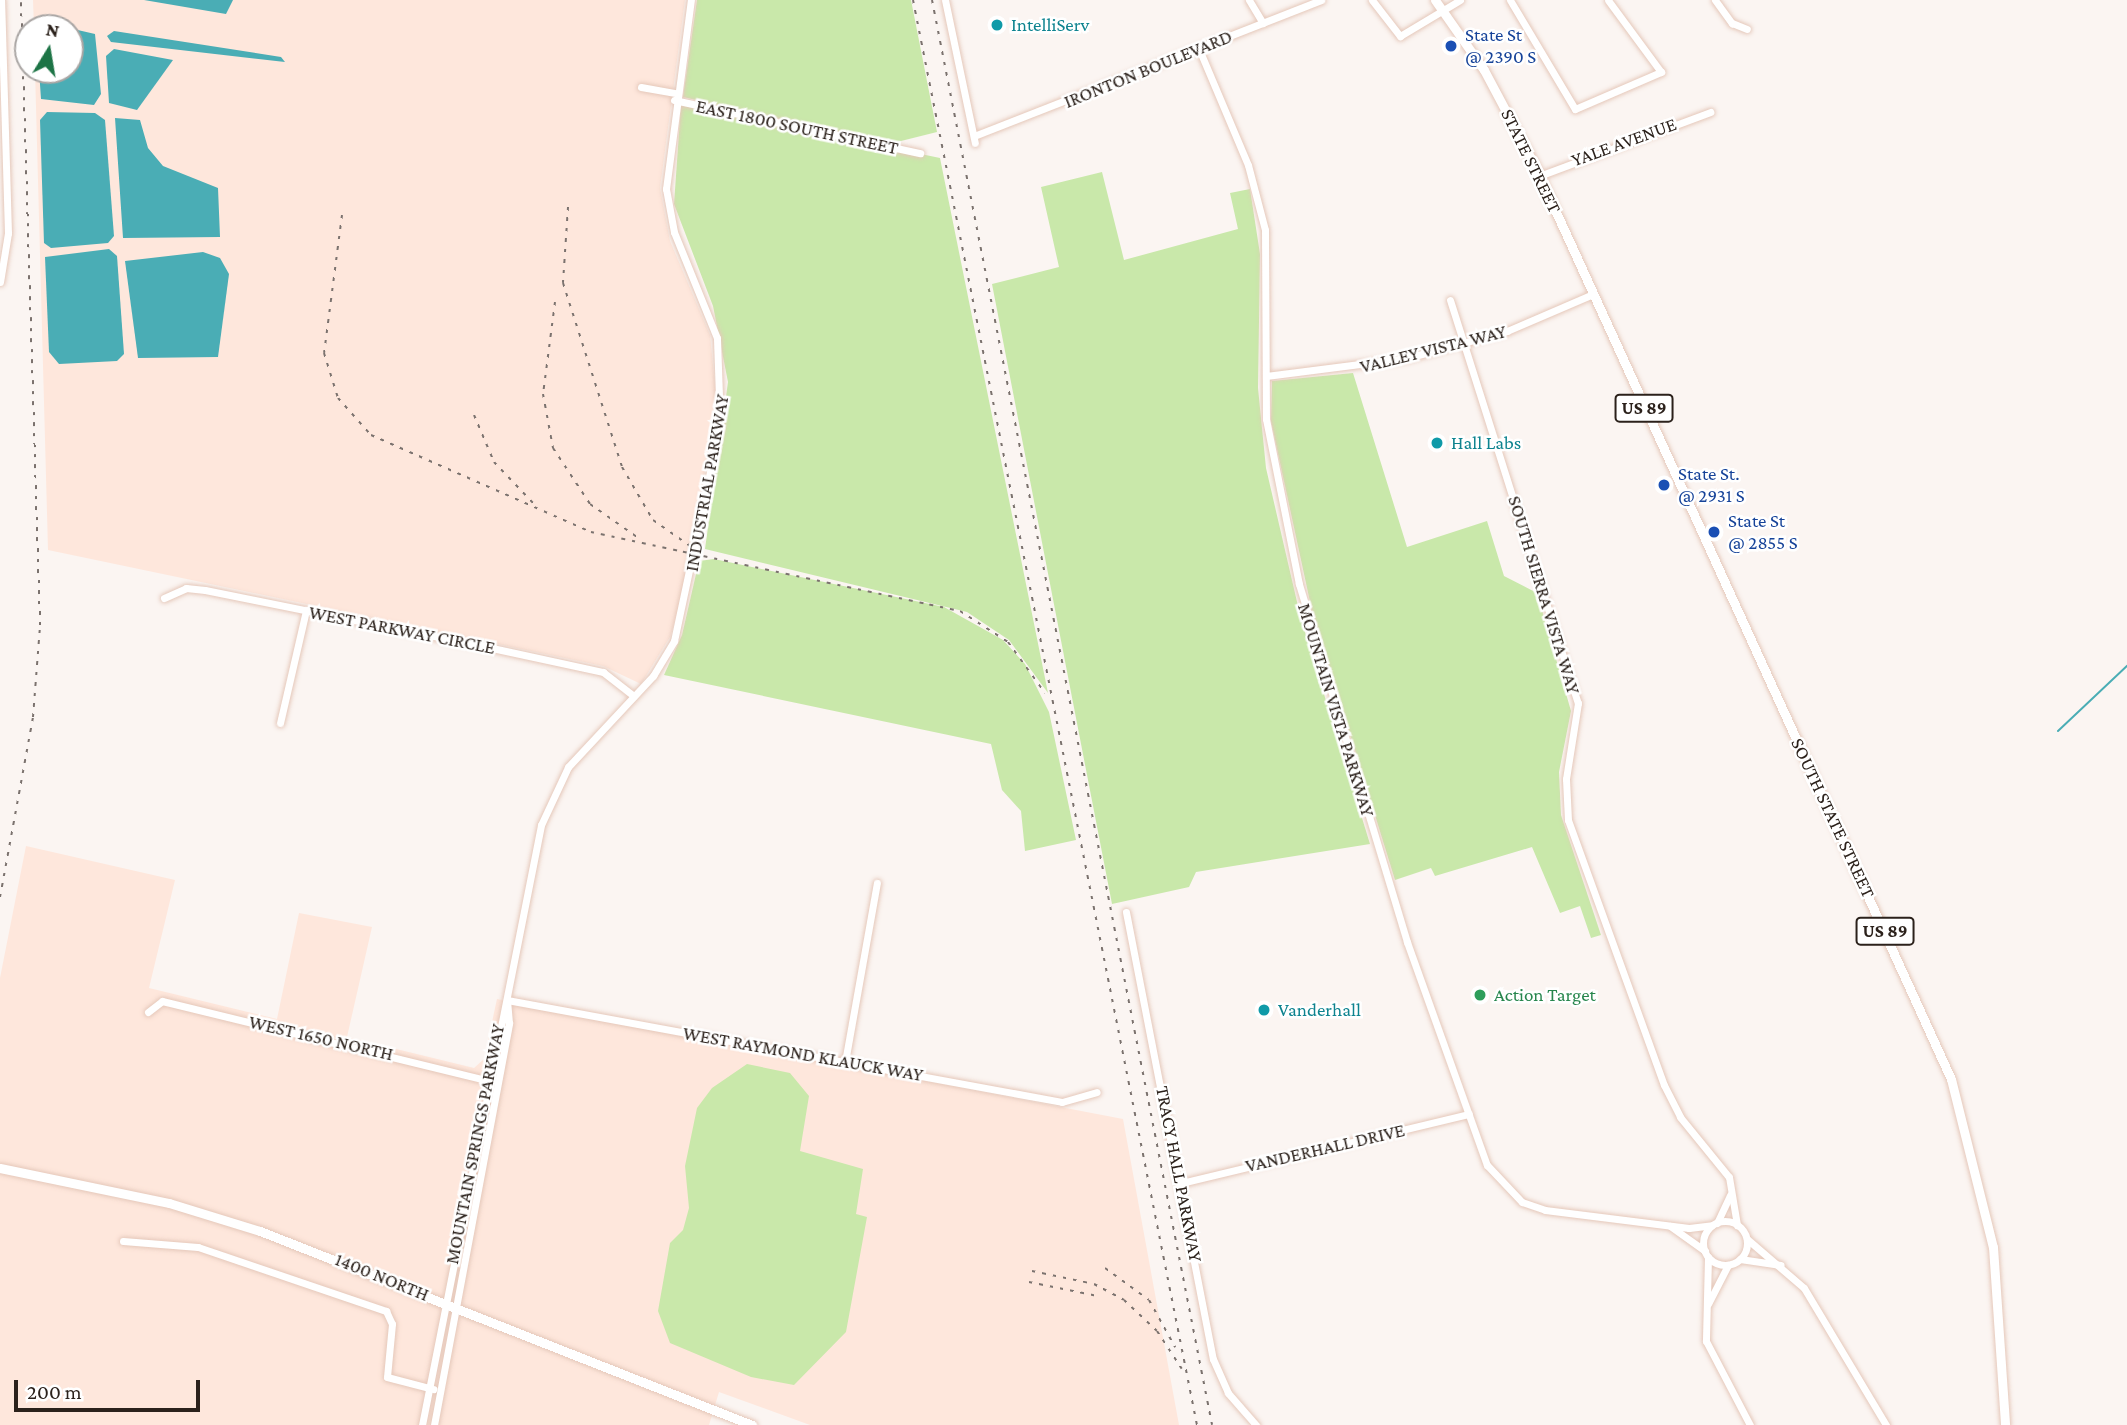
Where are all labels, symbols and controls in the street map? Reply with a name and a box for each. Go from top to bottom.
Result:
north arrow [14,14,84,84]
place label: IntelliServ [1011,14,1089,36]
marker: IntelliServ [989,17,1005,33]
text: N [44,18,61,41]
place label: State St @ 2390 S [1465,24,1536,68]
street label: IRONTON BOULEVARD [1061,25,1235,113]
marker: State St @ 2390 S [1443,38,1459,54]
street label: EAST 1800 SOUTH STREET [694,94,900,160]
street label: STATE STREET [1496,105,1566,217]
street label: YALE AVENUE [1568,112,1680,172]
street label: VALLEY VISTA WAY [1358,320,1508,378]
street label: INDUSTRIAL PARKWAY [680,393,734,573]
road number: US 89 [1614,394,1674,422]
place label: Hall Labs [1451,432,1521,454]
marker: Hall Labs [1429,435,1445,451]
place label: State St. @ 2931 S [1678,463,1745,507]
marker: State St. @ 2931 S [1656,477,1672,493]
street label: SOUTH SIERRA VISTA WAY [1503,493,1585,697]
place label: State St @ 2855 S [1728,510,1798,554]
marker: State St @ 2855 S [1706,524,1722,540]
street label: MOUNTAIN VISTA PARKWAY [1293,600,1379,820]
street label: WEST PARKWAY CIRCLE [307,601,497,659]
street label: SOUTH STATE STREET [1786,734,1880,902]
road number: US 89 [1855,916,1915,946]
place label: Action Target [1494,984,1596,1006]
marker: Action Target [1472,987,1488,1003]
place label: Vanderhall [1278,999,1361,1021]
marker: Vanderhall [1256,1002,1272,1018]
street label: WEST 1650 NORTH [247,1010,395,1066]
street label: MOUNTAIN SPRINGS PARKWAY [440,1022,510,1266]
street label: WEST RAYMOND KLAUCK WAY [681,1022,925,1086]
street label: TRACY HALL PARKWAY [1151,1084,1207,1264]
street label: VANDERHALL DRIVE [1243,1119,1407,1177]
street label: 1400 NORTH [332,1248,432,1306]
scale bar [18,1366,203,1410]
text: 200 m [27,1380,82,1404]

